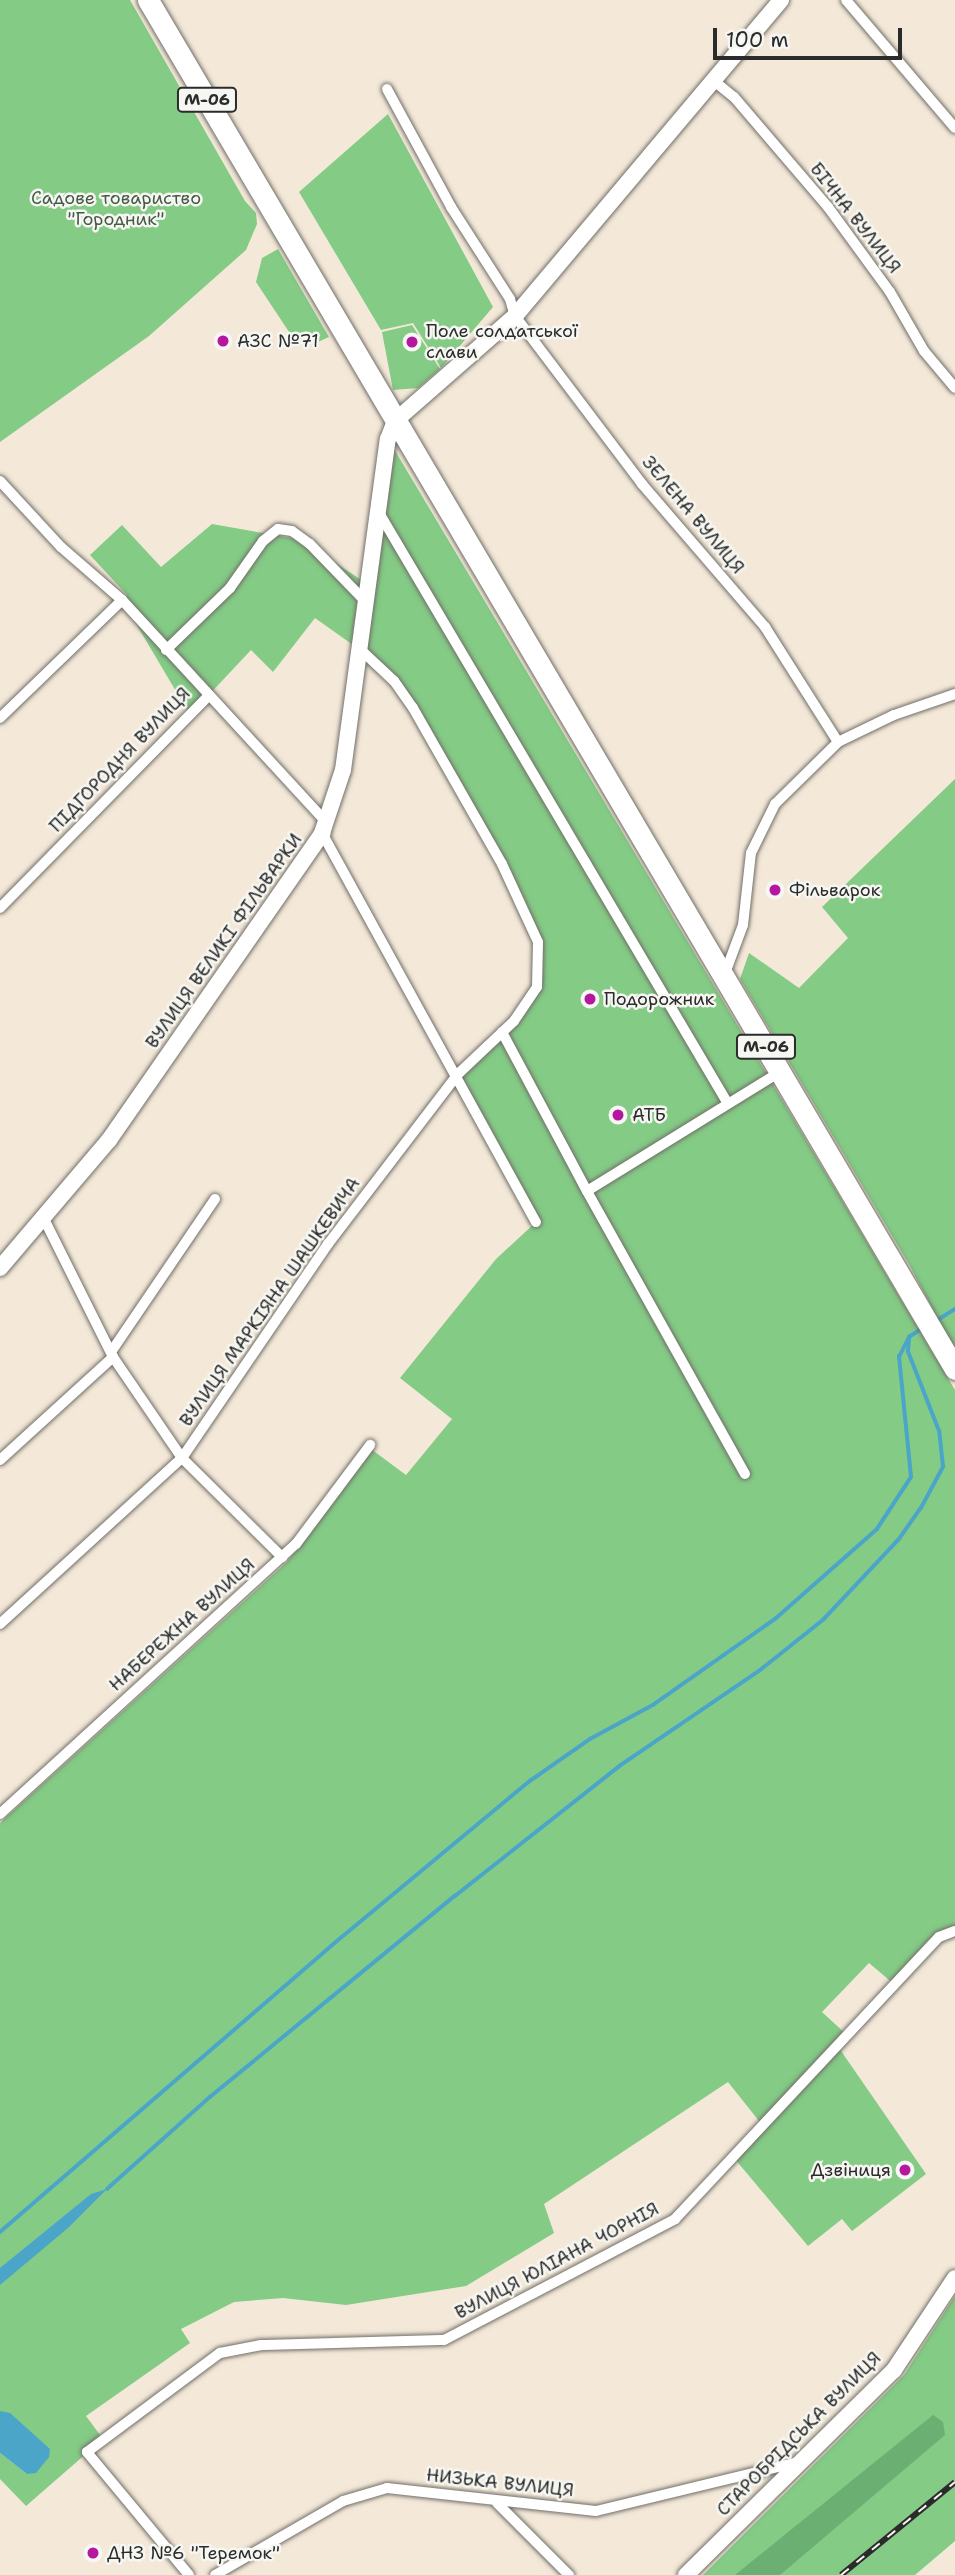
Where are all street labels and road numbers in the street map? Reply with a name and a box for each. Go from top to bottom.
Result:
road number: М-06 [176,88,238,113]
street label: БІЧНА ВУЛИЦЯ [805,158,905,278]
street label: ЗЕЛЕНА ВУЛИЦЯ [637,452,749,578]
street label: ПІДГОРОДНЯ ВУЛИЦЯ [45,683,195,837]
street label: ВУЛИЦЯ ВЕЛИКІ ФІЛЬВАРКИ [141,829,307,1053]
road number: М-06 [734,1035,798,1060]
street label: ВУЛИЦЯ МАРКІЯНА ШАШКЕВИЧА [175,1173,365,1431]
street label: НАБЕРЕЖНА ВУЛИЦЯ [105,1554,259,1696]
street label: ВУЛИЦЯ ЮЛІАНА ЧОРНІЯ [451,2198,663,2324]
street label: СТАРОБРІДСЬКА ВУЛИЦЯ [712,2347,886,2521]
street label: НИЗЬКА ВУЛИЦЯ [425,2465,575,2501]

